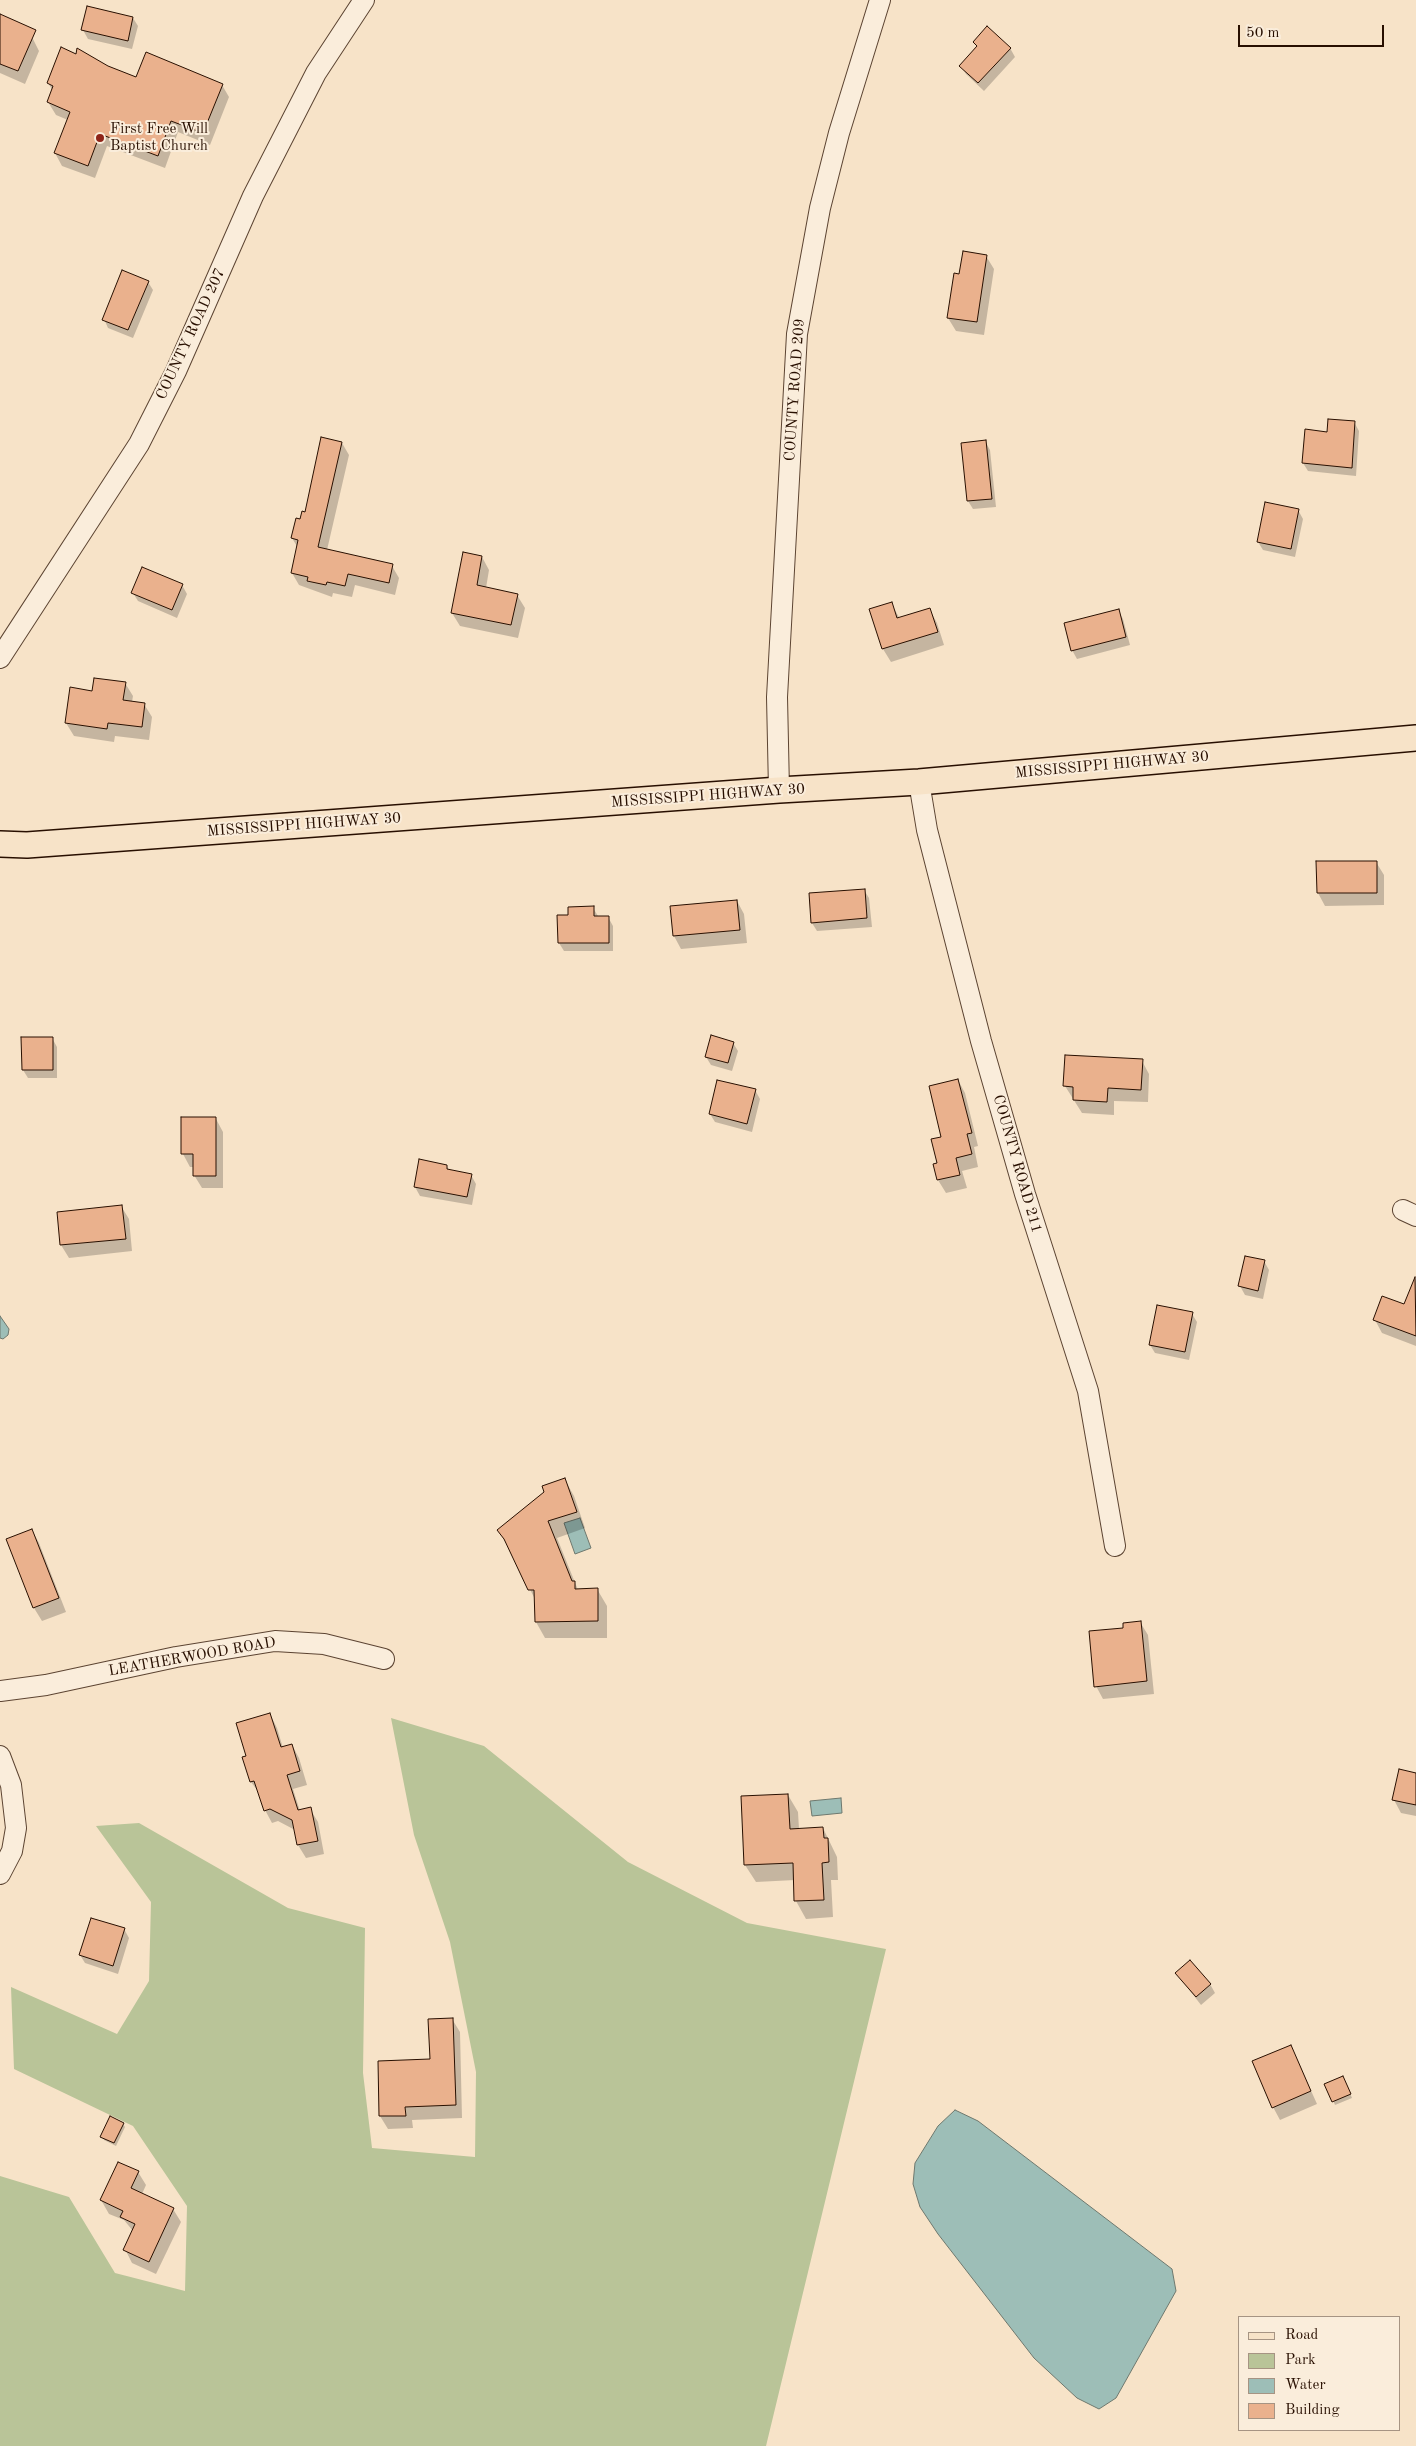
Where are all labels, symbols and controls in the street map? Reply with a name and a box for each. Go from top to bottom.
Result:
scale bar [1241,15,1387,47]
text: 50 m [1246,26,1280,41]
place label: First Free Will Baptist Church [110,120,208,155]
marker: First Free Will Baptist Church [94,132,106,144]
street label: COUNTY ROAD 207 [153,265,229,403]
street label: COUNTY ROAD 209 [781,318,809,462]
street label: MISSISSIPPI HIGHWAY 30 [1014,748,1210,782]
street label: MISSISSIPPI HIGHWAY 30 [610,780,806,812]
street label: MISSISSIPPI HIGHWAY 30 [206,809,402,841]
street label: COUNTY ROAD 211 [989,1093,1045,1235]
street label: LEATHERWOOD ROAD [107,1633,277,1681]
legend [1238,2316,1401,2431]
text: Road [1285,2328,1318,2343]
text: Park [1285,2353,1316,2368]
text: Water [1285,2378,1326,2393]
text: Building [1285,2403,1340,2418]

